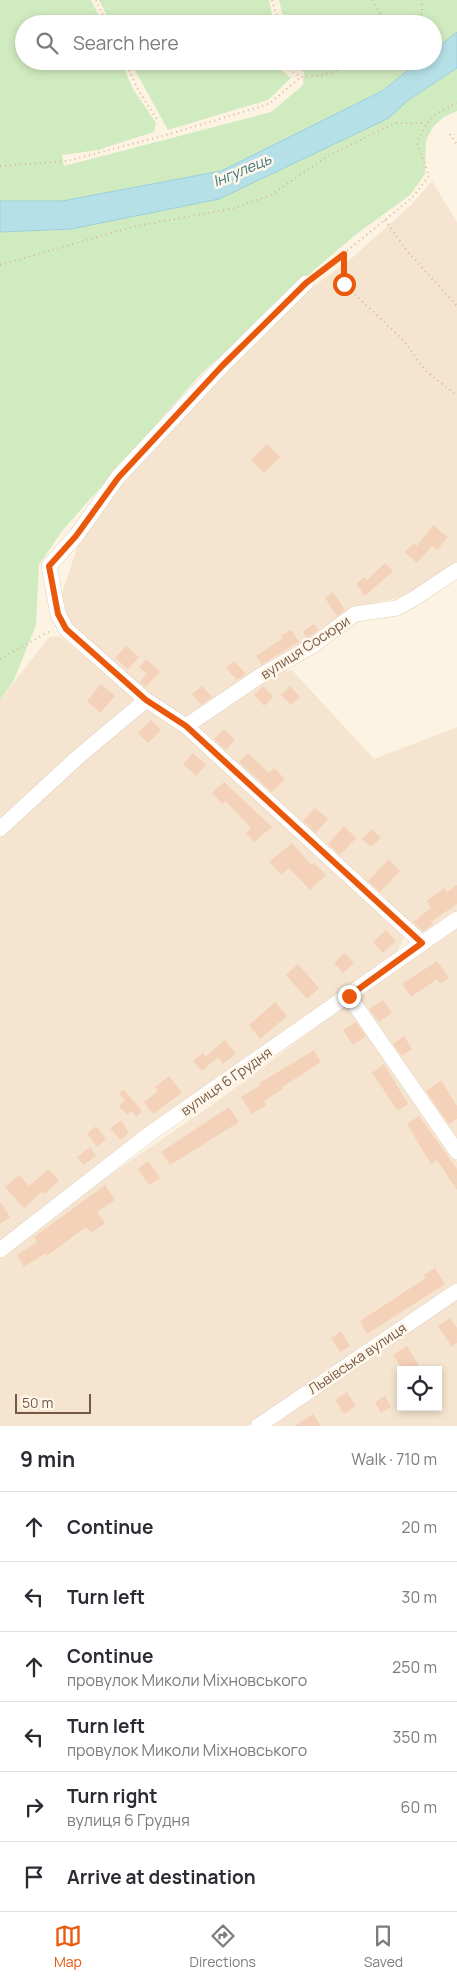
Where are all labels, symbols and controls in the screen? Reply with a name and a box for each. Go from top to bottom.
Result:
search box [15,15,442,70]
icon: search [33,29,61,57]
text: Search here [73,30,179,56]
water label: Інгулець [210,148,275,192]
route start [333,273,356,296]
street label: вулиця Сосюри [257,611,353,683]
route end [338,985,361,1008]
street label: вулиця 6 Грудня [177,1042,275,1120]
street label: Львівська вулиця [304,1318,410,1398]
map controls [397,1366,442,1411]
button: locate [397,1366,442,1411]
scale bar [15,1391,91,1414]
text: 50 m [22,1393,53,1412]
text: 9 min [20,1445,75,1473]
text: Walk · 710 m [351,1448,437,1470]
icon: ahead [20,1513,48,1541]
text: Continue [67,1514,153,1540]
text: 20 m [401,1516,437,1538]
icon: left [20,1583,48,1611]
text: Turn left [67,1584,145,1610]
text: 30 m [402,1586,437,1608]
text: Continue [67,1643,153,1669]
icon: ahead [20,1653,48,1681]
text: 250 m [392,1656,437,1678]
text: провулок Миколи Міхновського [67,1669,307,1691]
text: Turn left [67,1713,145,1739]
icon: left [20,1723,48,1751]
text: 350 m [392,1726,437,1748]
text: провулок Миколи Міхновського [67,1739,307,1761]
text: Turn right [67,1783,157,1809]
icon: right [20,1793,48,1821]
text: 60 m [401,1796,437,1818]
text: вулиця 6 Грудня [67,1809,190,1831]
icon: arrive [20,1863,48,1891]
text: Arrive at destination [67,1864,256,1890]
tab: Map [54,1922,82,1971]
tab: Directions [190,1922,256,1971]
tab: Saved [364,1922,403,1971]

